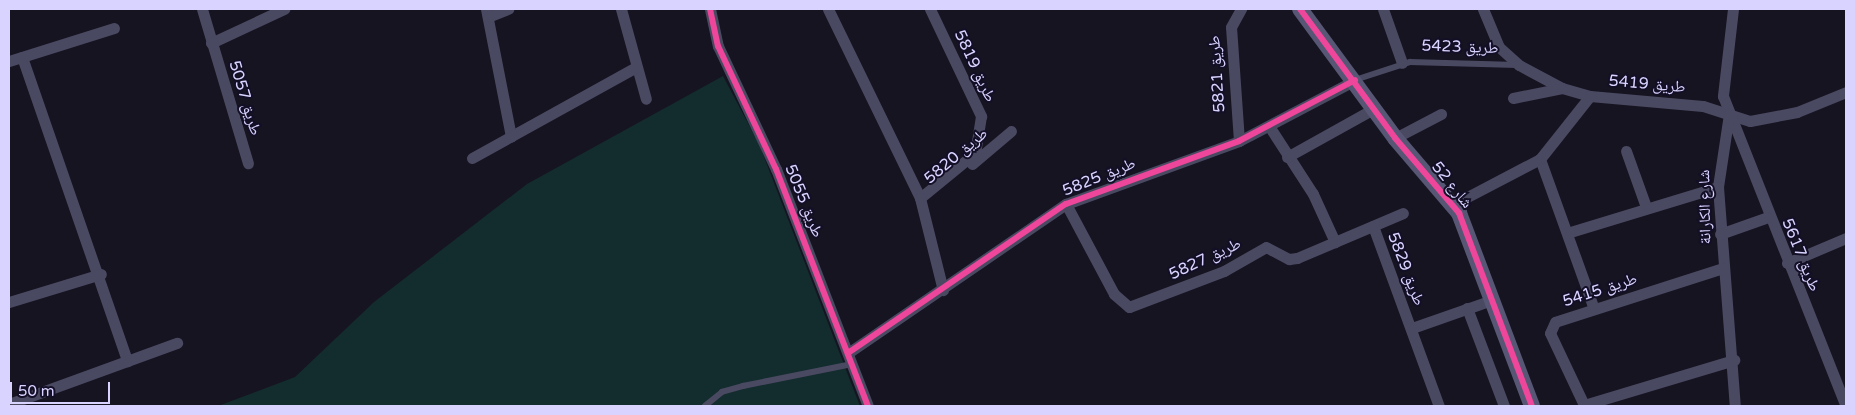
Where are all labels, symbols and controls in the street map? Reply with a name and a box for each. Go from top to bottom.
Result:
street label: طريق 5819 [950,27,1000,105]
street label: طريق 5821 [1205,35,1229,113]
street label: طريق 5423 [1421,36,1499,58]
street label: طريق 5057 [225,58,265,138]
street label: طريق 5419 [1608,71,1686,97]
street label: طريق 5820 [920,124,992,188]
street label: طريق 5825 [1060,154,1138,200]
street label: شارع 52 [1427,158,1477,212]
street label: طريق 5055 [781,162,827,240]
street label: شارع الكارانة [1695,169,1715,245]
street label: طريق 5617 [1778,216,1824,294]
street label: طريق 5829 [1383,230,1429,308]
street label: طريق 5827 [1166,234,1244,284]
street label: طريق 5415 [1560,269,1640,311]
scale bar [12,372,112,404]
text: 50 m [18,382,55,400]

